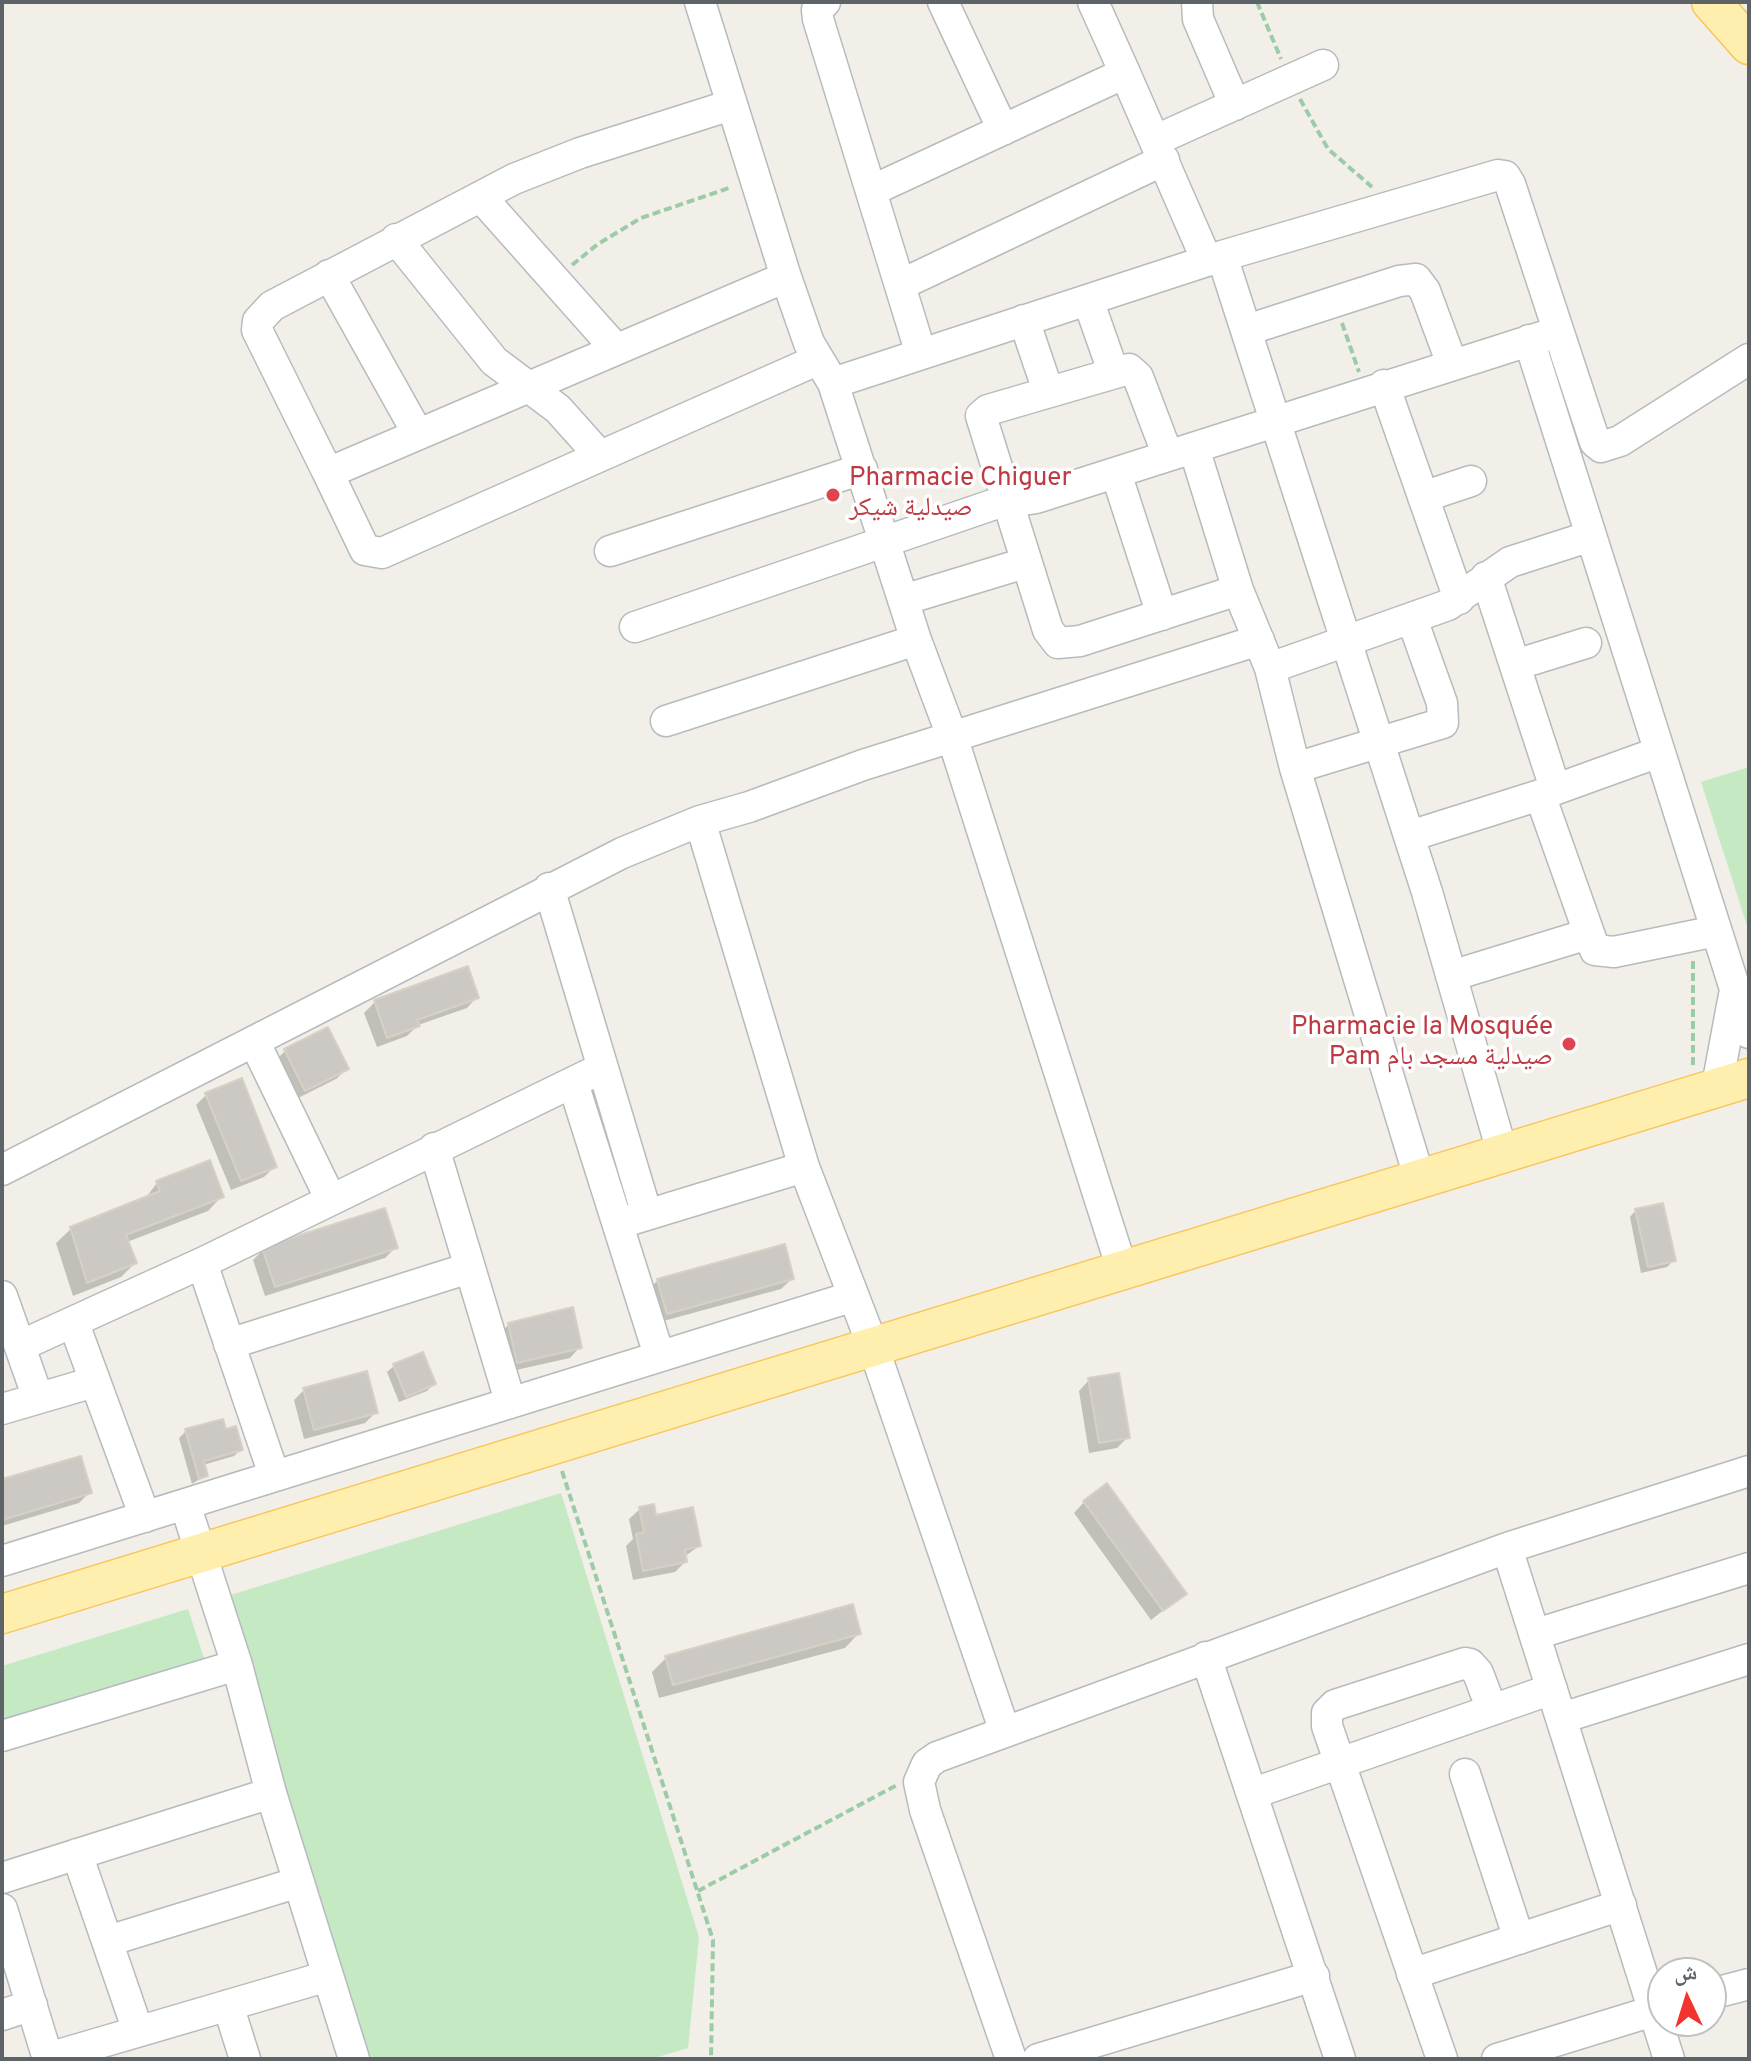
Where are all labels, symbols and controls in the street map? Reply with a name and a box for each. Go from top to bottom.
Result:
place label: Pharmacie Chiguer صيدلية شيكر [849,464,1072,526]
marker: Pharmacie Chiguer صيدلية شيكر [824,486,842,504]
place label: Pharmacie la Mosquée Pam صيدلية مسجد بام [1291,1013,1553,1074]
marker: Pharmacie la Mosquée Pam صيدلية مسجد بام [1560,1035,1578,1053]
north arrow [1647,1957,1727,2037]
text: ش [1673,1960,1698,1989]

